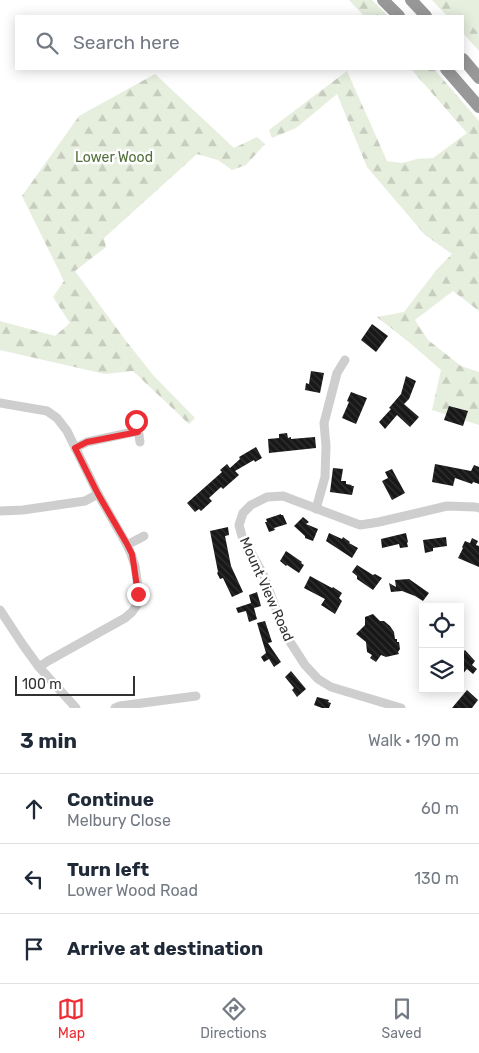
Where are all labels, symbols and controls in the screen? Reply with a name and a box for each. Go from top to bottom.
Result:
search box [15,15,464,70]
icon: search [33,29,61,57]
text: Search here [73,31,180,54]
park label: Lower Wood [75,149,153,166]
route start [125,410,148,433]
street label: Mount View Road [236,535,297,644]
route end [127,583,150,606]
map controls [419,603,464,693]
button: locate [419,603,464,648]
button: layers [419,648,464,693]
scale bar [15,673,135,696]
text: 100 m [22,676,62,693]
text: 3 min [20,728,77,753]
text: Walk · 190 m [368,731,459,750]
text: Continue [67,788,154,811]
icon: ahead [20,795,48,823]
text: 60 m [421,799,459,818]
text: Melbury Close [67,811,171,830]
text: Turn left [67,858,149,881]
icon: left [20,865,48,893]
text: 130 m [414,869,459,888]
text: Lower Wood Road [67,881,198,900]
icon: arrive [20,935,48,963]
text: Arrive at destination [67,937,263,960]
tab: Map [57,995,85,1042]
tab: Directions [200,995,267,1042]
tab: Saved [382,995,422,1042]

